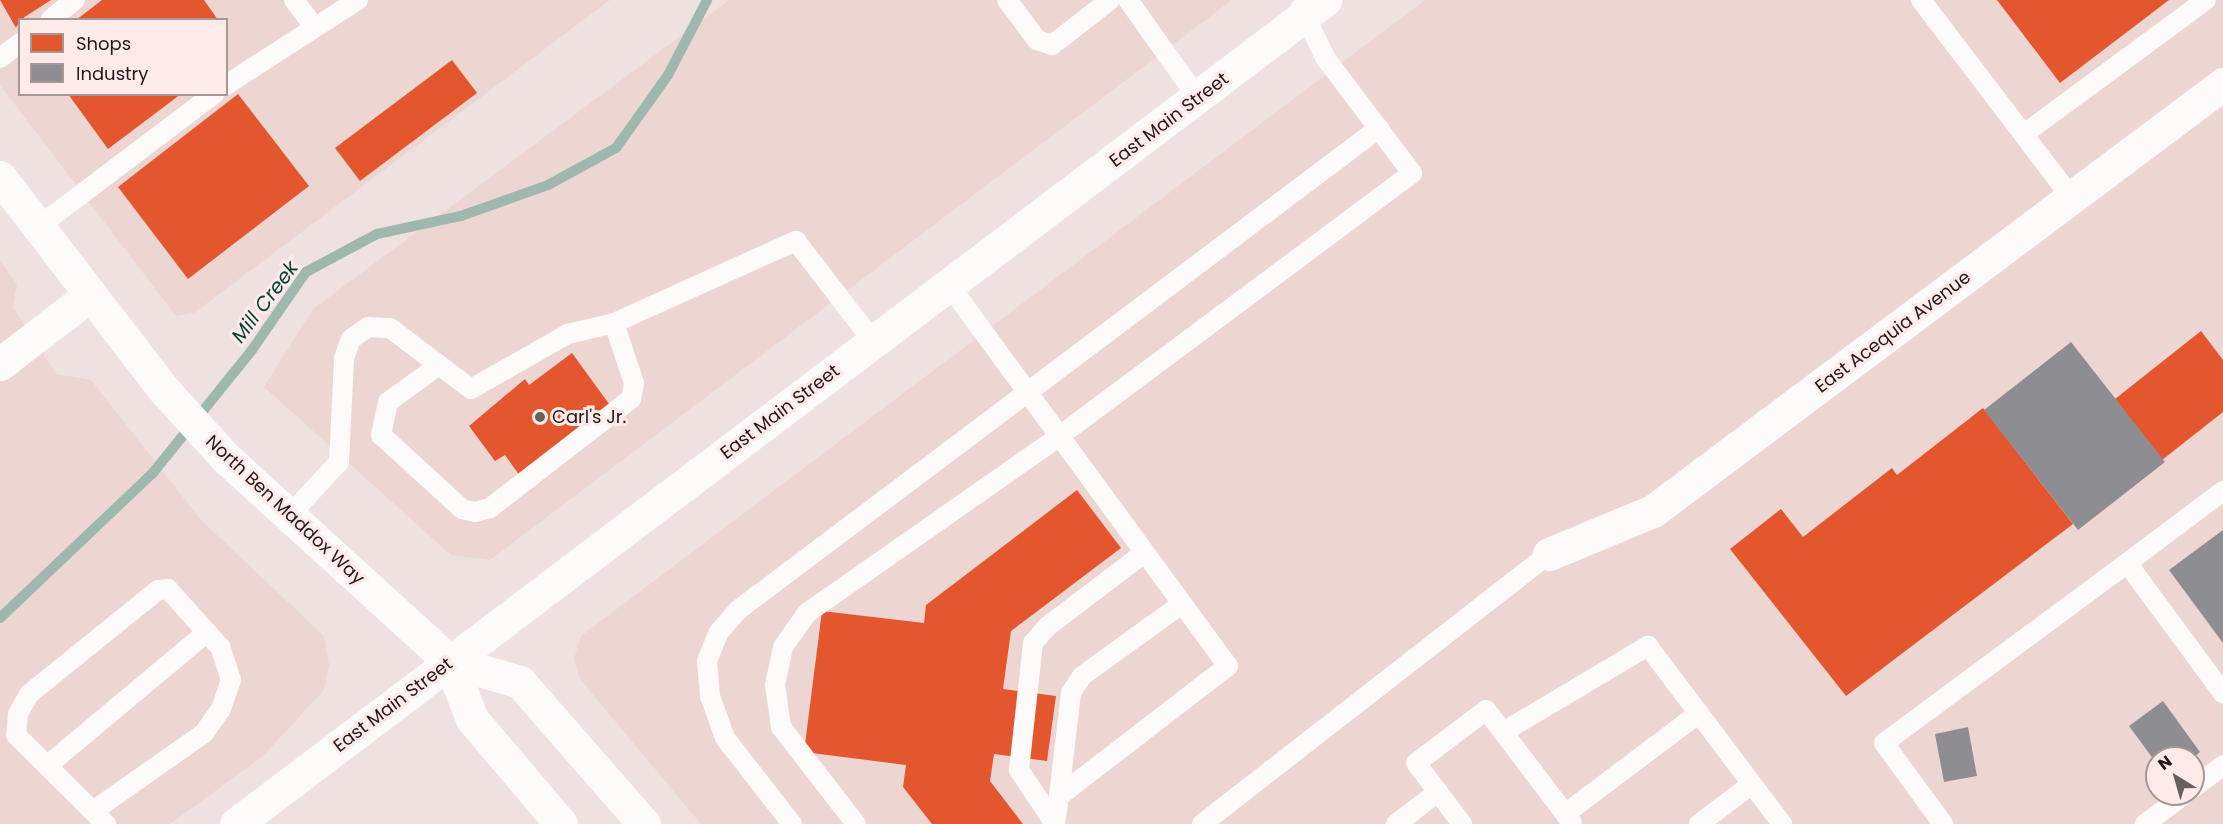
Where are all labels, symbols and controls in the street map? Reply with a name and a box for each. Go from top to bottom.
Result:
legend [18,18,228,96]
text: Shops [76,31,131,56]
text: Industry [76,61,148,86]
street label: East Main Street [1105,68,1233,172]
water label: Mill Creek [227,256,303,348]
street label: East Acequia Avenue [1811,266,1975,398]
street label: East Main Street [716,360,844,464]
place label: Carl's Jr. [552,406,626,428]
marker: Carl's Jr. [533,410,547,424]
street label: North Ben Maddox Way [201,431,369,589]
street label: East Main Street [329,653,457,757]
north arrow [2145,746,2205,806]
text: N [2153,750,2177,776]

